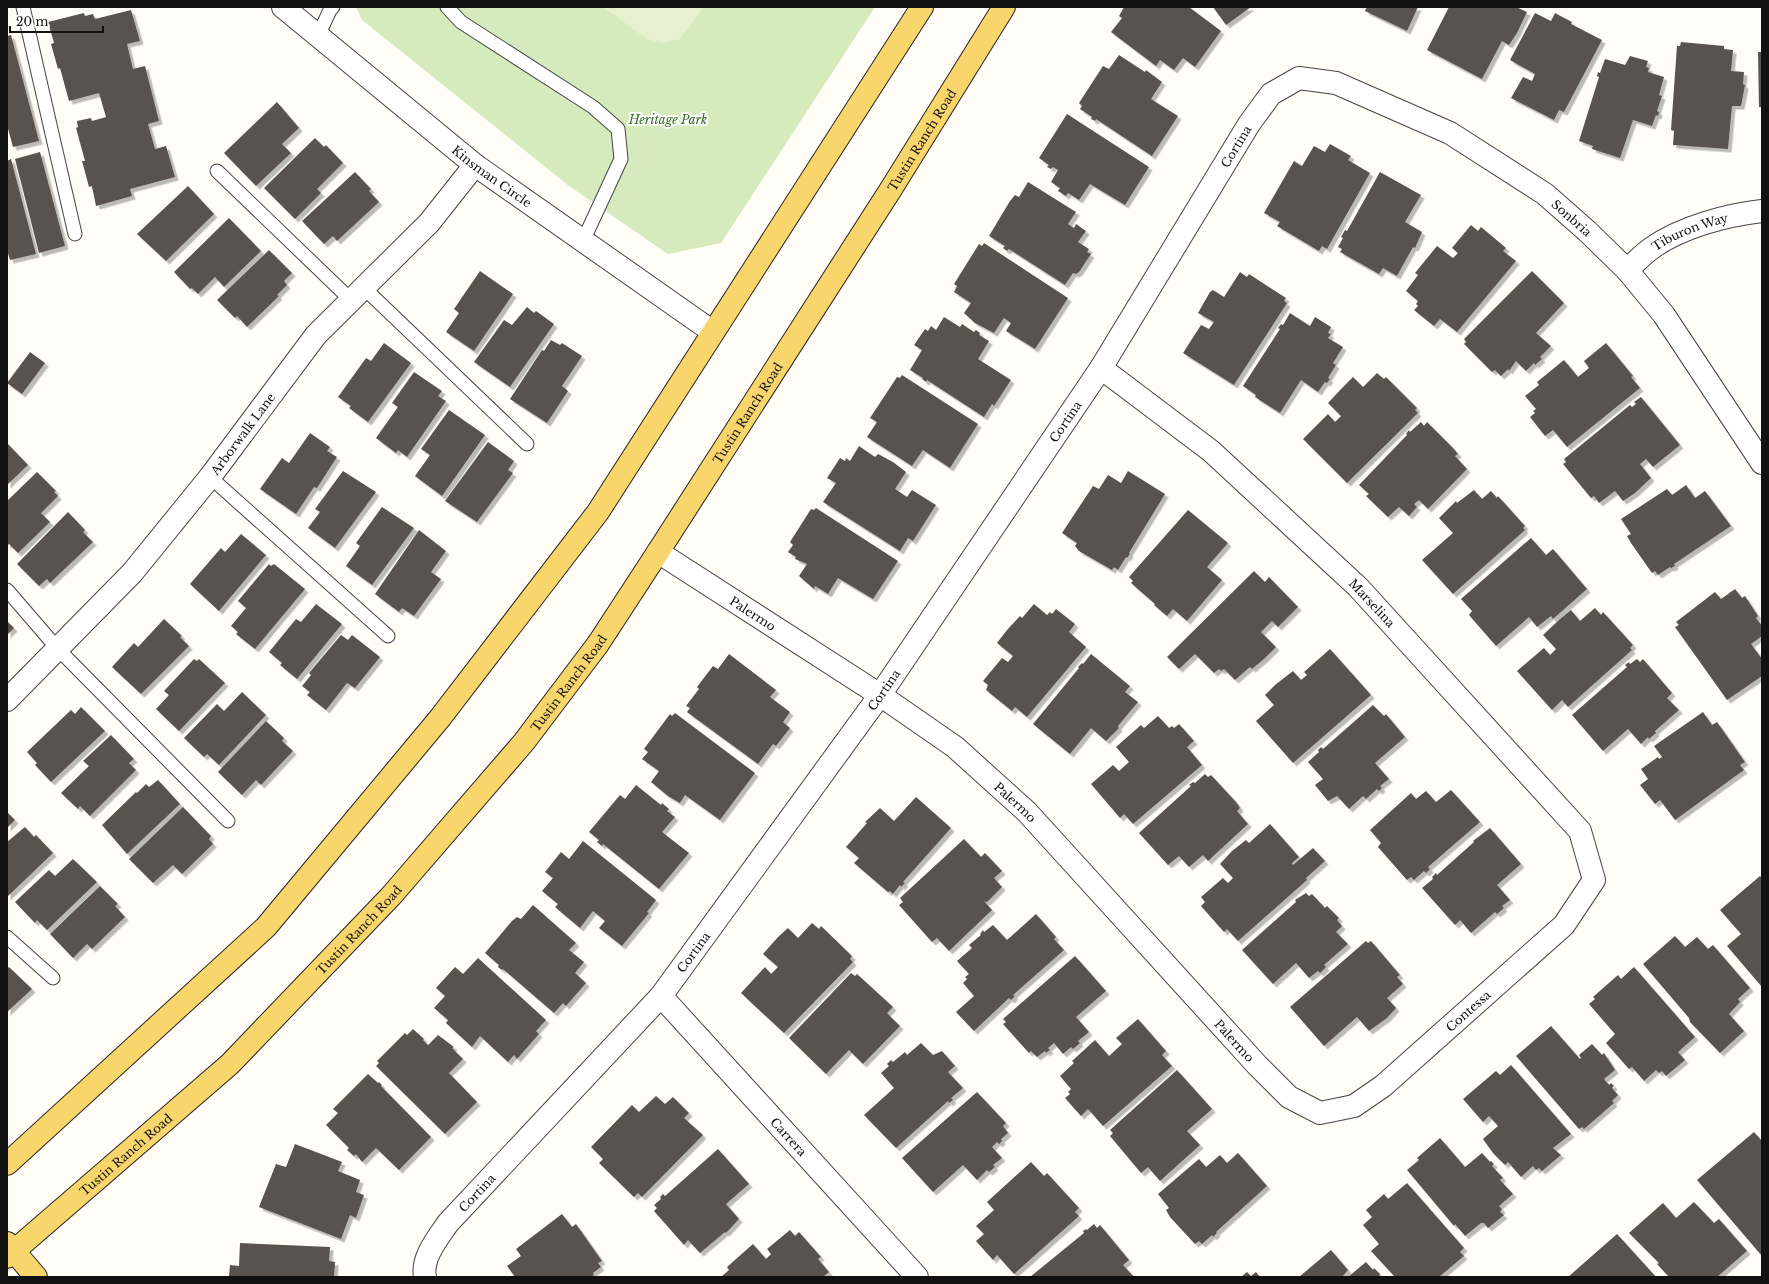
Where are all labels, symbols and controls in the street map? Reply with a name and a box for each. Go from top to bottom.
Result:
scale bar [10,8,103,34]
text: 20 m [16,14,48,29]
street label: Tustin Ranch Road [884,86,959,194]
park label: Heritage Park [628,112,707,127]
street label: Cortina [1217,122,1254,170]
street label: Kinsman Circle [449,142,535,210]
street label: Sonbria [1549,196,1595,239]
street label: Tiburon Way [1649,210,1730,254]
street label: Tustin Ranch Road [709,359,785,466]
street label: Arborwalk Lane [206,390,278,478]
street label: Cortina [1046,398,1084,445]
street label: Marselina [1346,576,1398,631]
street label: Palermo [727,593,779,634]
street label: Tustin Ranch Road [527,632,610,734]
street label: Cortina [864,666,903,713]
street label: Palermo [991,779,1040,825]
street label: Tustin Ranch Road [313,882,405,977]
street label: Cortina [673,928,713,975]
street label: Contessa [1442,986,1494,1034]
street label: Palermo [1212,1016,1258,1065]
street label: Tustin Ranch Road [76,1110,175,1198]
street label: Carrera [768,1114,811,1159]
street label: Cortina [455,1170,498,1215]

